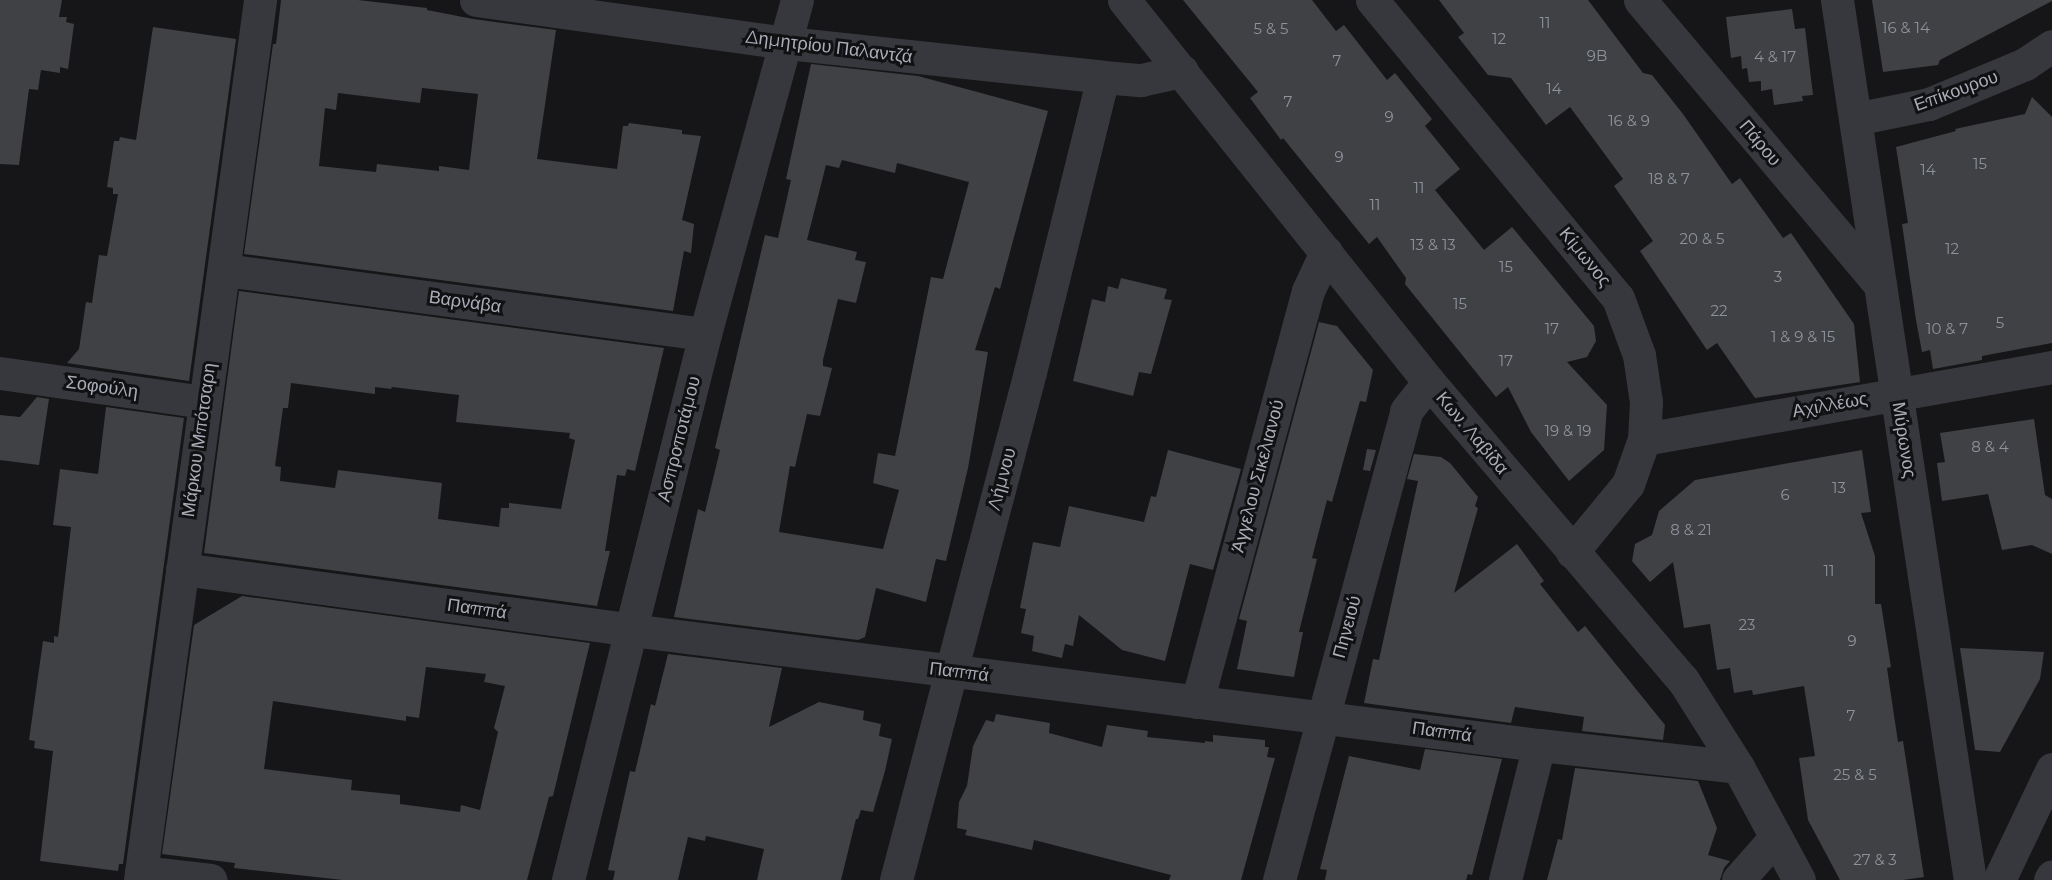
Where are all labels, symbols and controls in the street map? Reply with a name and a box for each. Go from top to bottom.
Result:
house number: 11 [1540,14,1550,32]
house number: 16 & 14 [1882,19,1930,37]
house number: 5 & 5 [1254,20,1288,38]
street label: Δημητρίου Παλαντζά [745,26,913,68]
house number: 12 [1492,30,1506,48]
house number: 9B [1587,47,1607,65]
house number: 4 & 17 [1754,48,1796,66]
house number: 7 [1333,52,1341,70]
street label: Επίκουρου [1911,66,2001,116]
house number: 14 [1546,80,1562,98]
house number: 7 [1284,93,1292,111]
house number: 9 [1384,108,1394,126]
house number: 16 & 9 [1608,112,1650,130]
street label: Πάρου [1735,116,1785,170]
house number: 9 [1334,148,1344,166]
house number: 15 [1973,155,1987,173]
house number: 14 [1920,161,1936,179]
house number: 18 & 7 [1648,170,1690,188]
house number: 11 [1414,179,1424,197]
house number: 11 [1370,196,1380,214]
street label: Κίμωνος [1555,223,1615,291]
house number: 20 & 5 [1680,230,1724,248]
house number: 13 & 13 [1410,236,1456,254]
house number: 12 [1945,240,1959,258]
house number: 15 [1499,258,1513,276]
house number: 3 [1774,268,1782,286]
street label: Βαρνάβα [427,286,503,318]
house number: 15 [1453,295,1467,313]
house number: 22 [1710,302,1728,320]
house number: 5 [1996,314,2004,332]
house number: 17 [1545,320,1559,338]
house number: 10 & 7 [1926,320,1968,338]
house number: 1 & 9 & 15 [1771,328,1835,346]
house number: 17 [1499,352,1513,370]
street label: Μάρκου Μπότσαρη [177,362,221,518]
street label: Σοφούλη [65,371,139,403]
street label: Ασπροποτάμου [653,374,705,504]
street label: Κων. Λαβίδα [1431,387,1513,479]
street label: Αχιλλέως [1791,388,1869,422]
street label: Άγγελου Σικελιανού [1227,397,1289,555]
street label: Μύρωνος [1887,400,1921,480]
house number: 19 & 19 [1545,422,1591,440]
house number: 8 & 4 [1971,438,2009,456]
street label: Λήμνου [983,445,1021,513]
house number: 13 [1832,479,1846,497]
house number: 6 [1780,486,1790,504]
house number: 8 & 21 [1670,521,1712,539]
house number: 11 [1824,562,1834,580]
street label: Πηνειού [1328,593,1366,661]
street label: Παππά [446,594,508,624]
house number: 23 [1739,616,1755,634]
house number: 9 [1847,632,1857,650]
street label: Παππά [928,658,990,686]
house number: 7 [1847,707,1855,725]
street label: Παππά [1411,717,1473,747]
house number: 25 & 5 [1833,766,1877,784]
house number: 27 & 3 [1853,851,1897,869]

